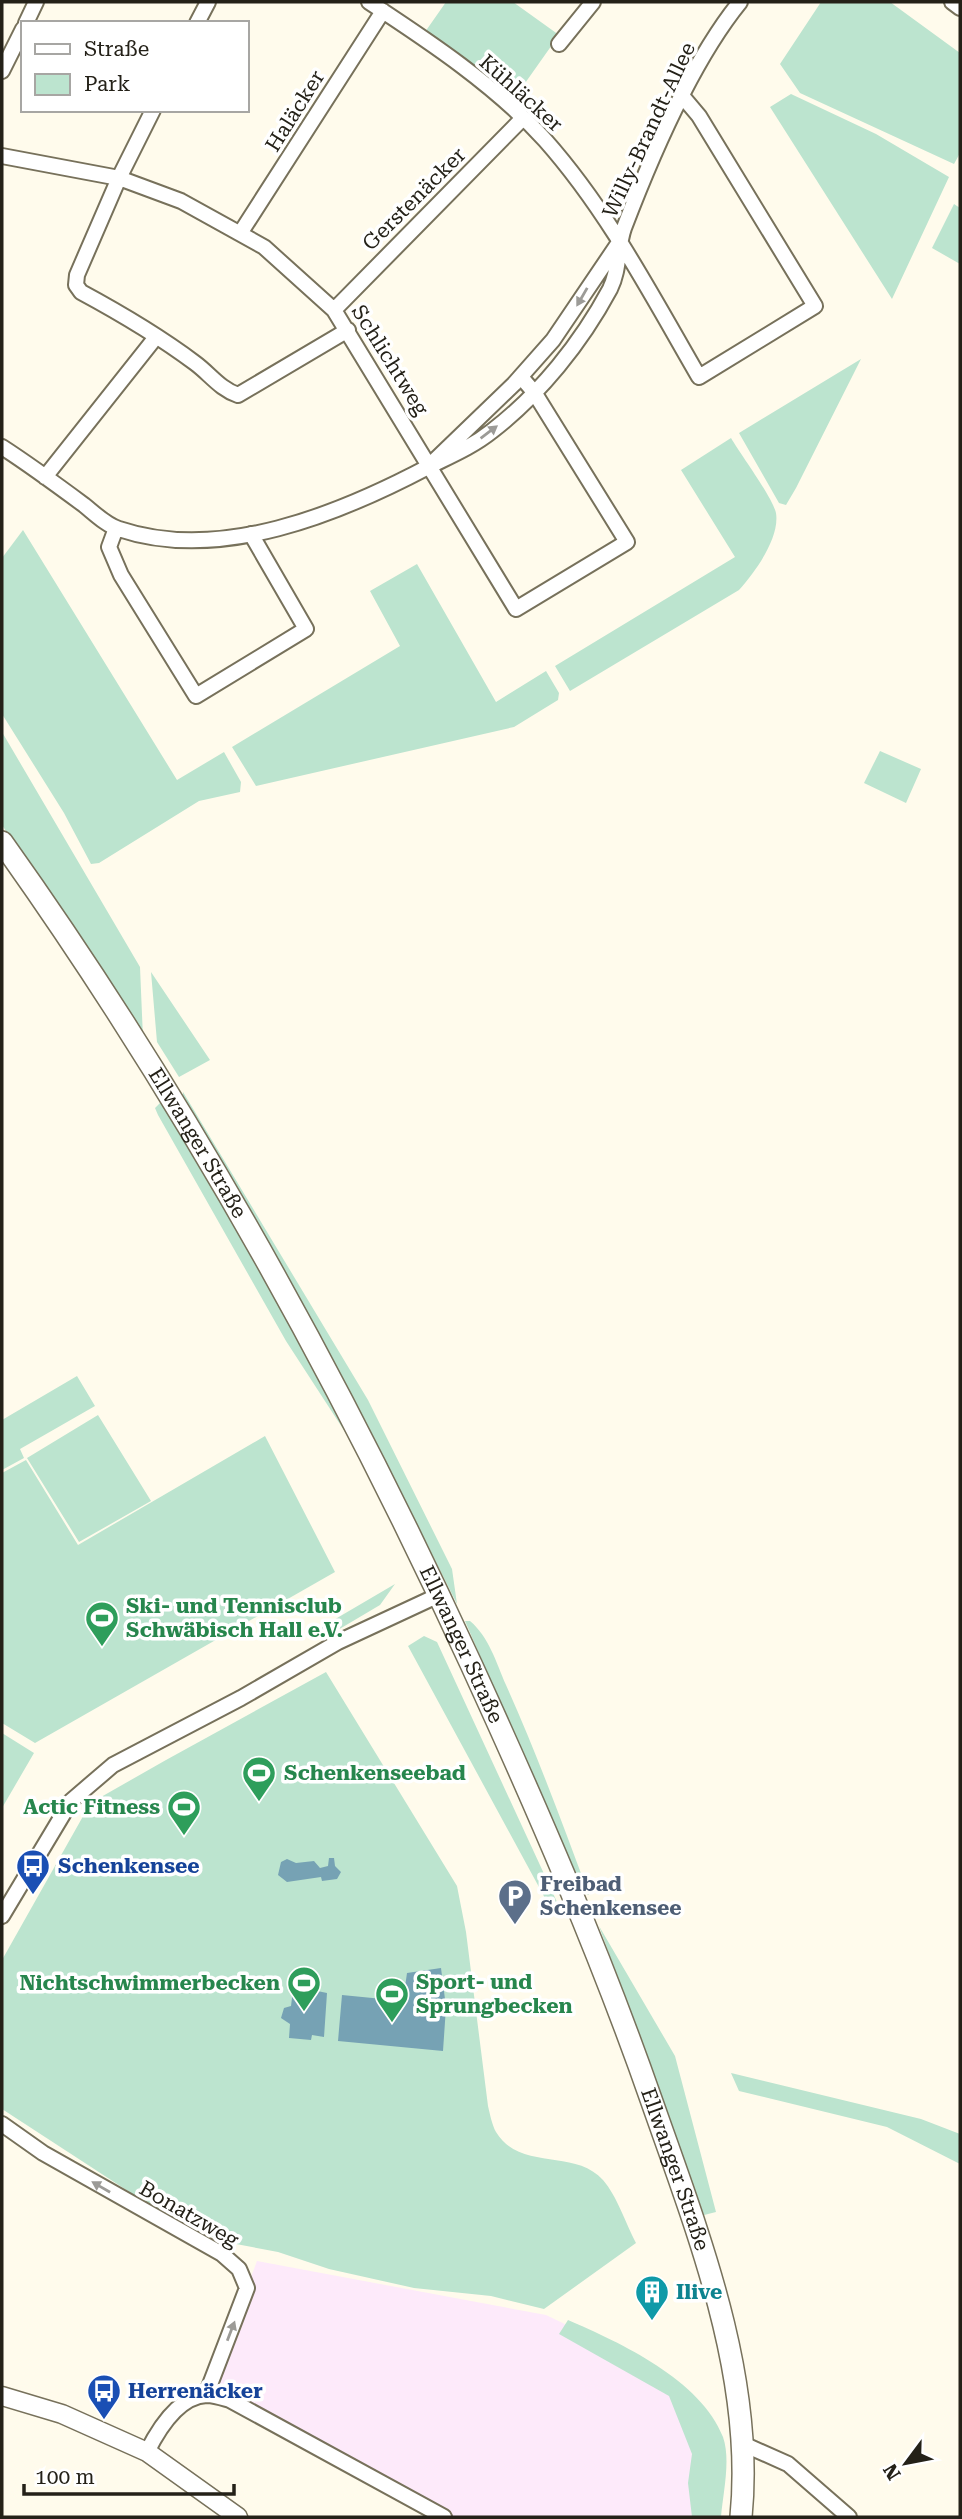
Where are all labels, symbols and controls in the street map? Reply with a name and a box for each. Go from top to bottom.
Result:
legend [21,21,248,112]
text: Straße [84,37,149,61]
street label: Willy-Brandt-Allee [598,39,700,221]
street label: Kühläcker [475,50,568,137]
street label: Haläcker [261,66,329,156]
text: Park [84,72,130,96]
street label: Gerstenäcker [358,142,471,255]
one-way arrow [575,288,588,307]
street label: Schlichtweg [347,301,433,420]
one-way arrow [480,426,498,440]
street label: Ellwanger Straße [144,1063,252,1222]
street label: Ellwanger Straße [415,1562,508,1727]
place label: Ski- und Tennisclub Schwäbisch Hall e.V. [126,1594,343,1642]
sports icon: Ski- und Tennisclub Schwäbisch Hall e.V. [83,1599,121,1648]
sports icon: Schenkenseebad [240,1754,278,1803]
place label: Schenkenseebad [284,1761,466,1785]
sports icon: Actic Fitness [165,1788,203,1837]
place label: Actic Fitness [23,1795,160,1819]
bus stop icon: Schenkensee [14,1847,52,1896]
place label: Schenkensee [58,1854,200,1878]
place label: Freibad Schenkensee [540,1872,682,1920]
parking icon: Freibad Schenkensee [496,1877,534,1926]
sports icon: Nichtschwimmerbecken [285,1964,323,2013]
place label: Sport- und Sprungbecken [416,1970,573,2018]
place label: Nichtschwimmerbecken [19,1971,280,1995]
sports icon: Sport- und Sprungbecken [373,1975,411,2024]
street label: Ellwanger Straße [636,2085,714,2254]
street label: Bonatzweg [135,2176,243,2252]
one-way arrow [92,2181,111,2193]
building icon: Ilive [633,2273,671,2322]
place label: Ilive [676,2280,722,2304]
one-way arrow [225,2321,236,2342]
bus stop icon: Herrenäcker [85,2372,123,2421]
place label: Herrenäcker [128,2379,263,2403]
north arrow [871,2428,941,2498]
scale bar [24,2452,234,2496]
text: N [878,2459,906,2484]
text: 100 m [35,2465,95,2489]

